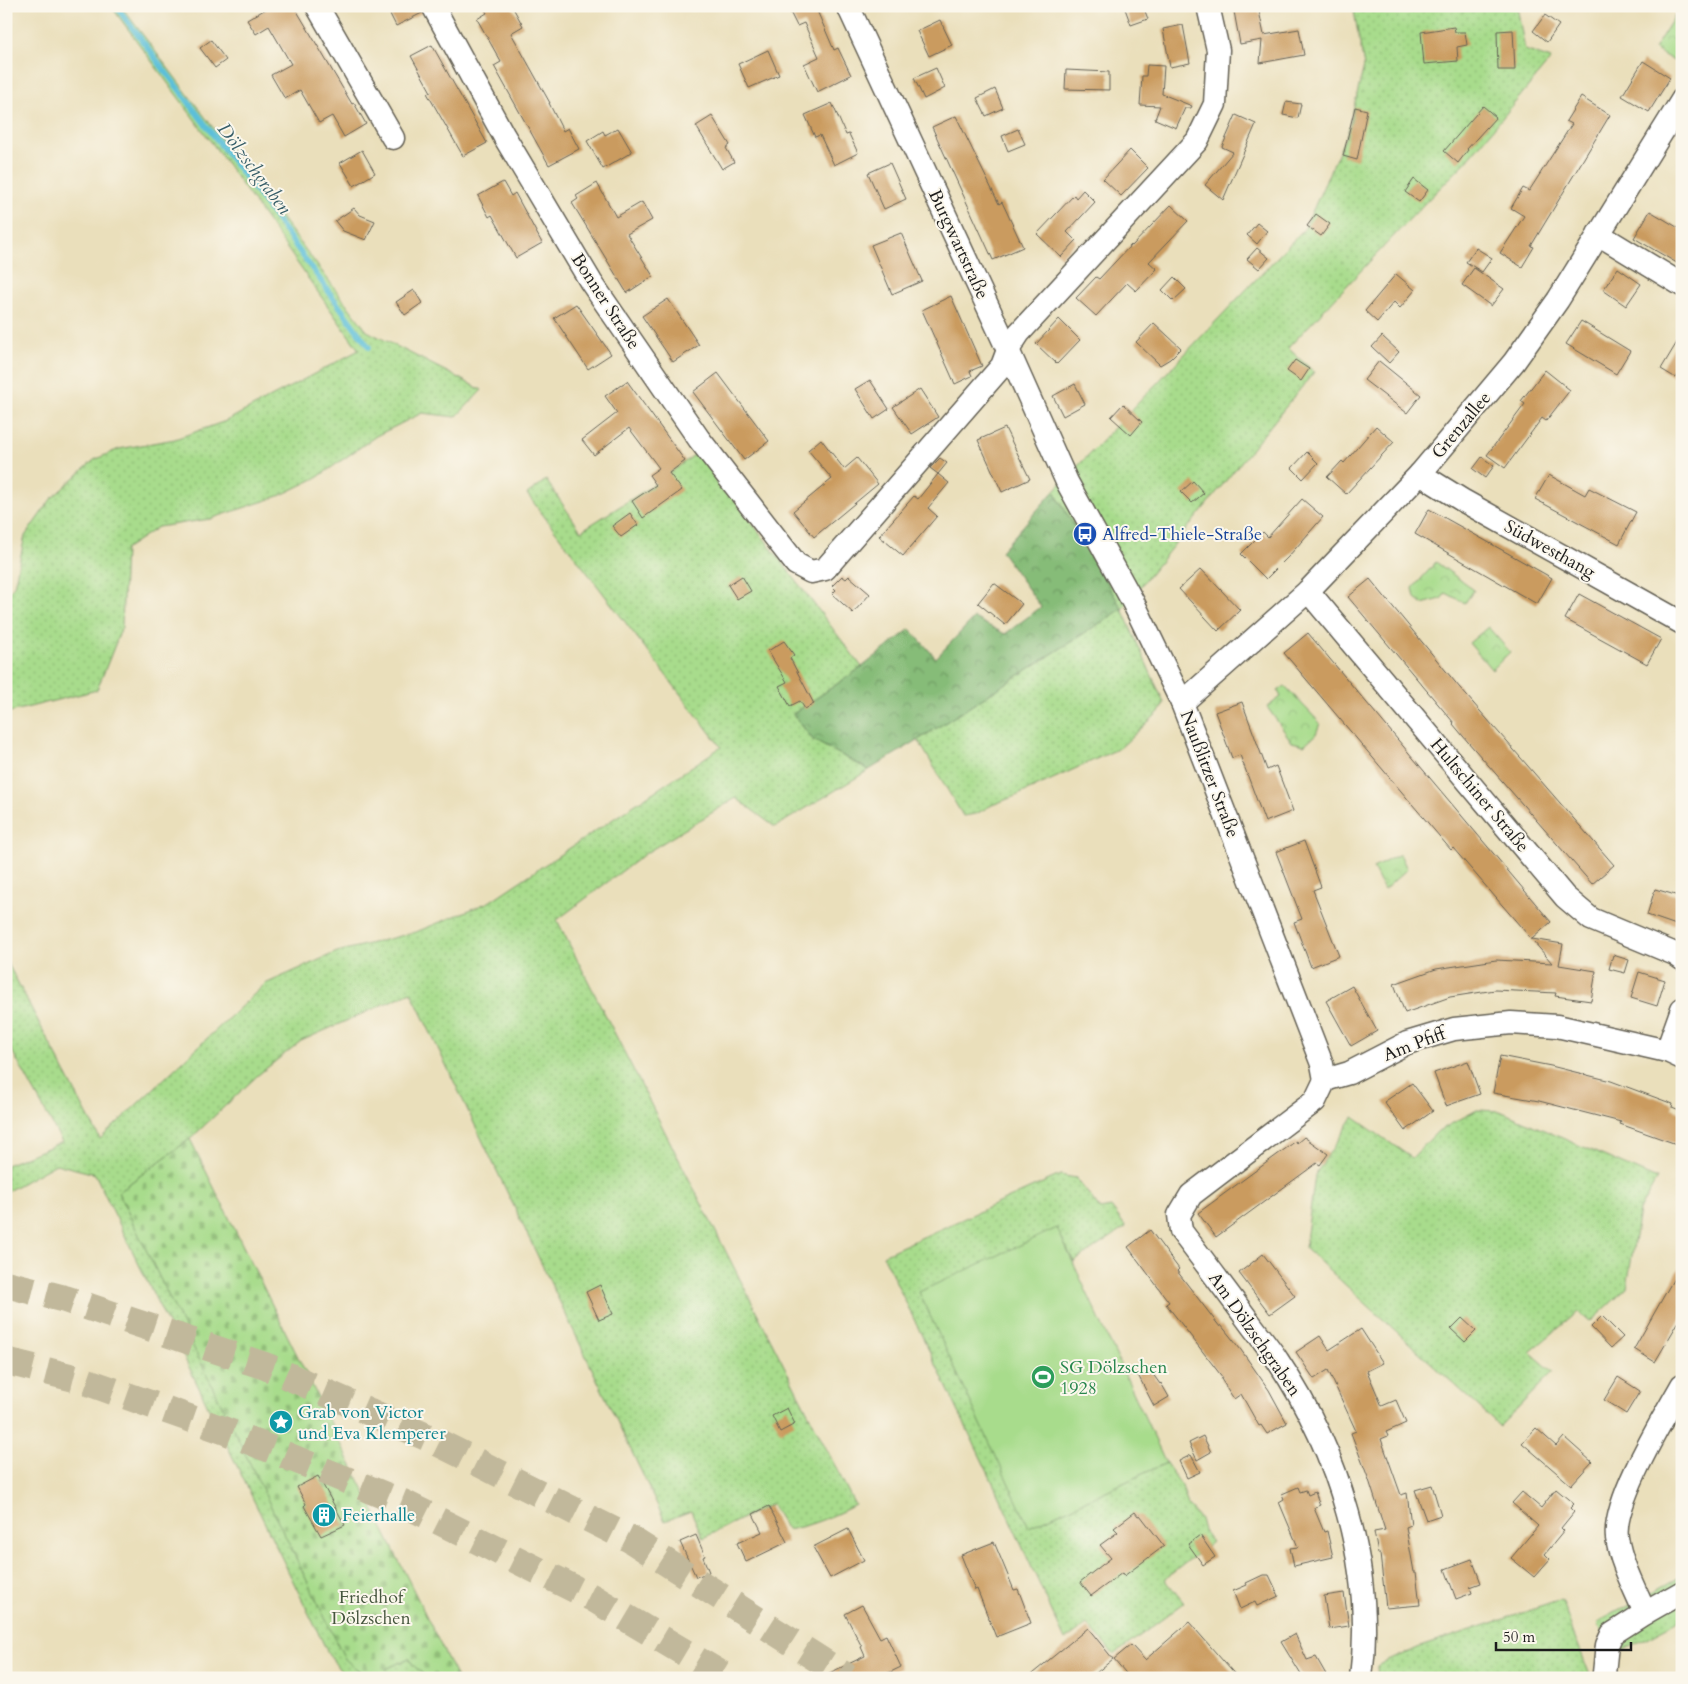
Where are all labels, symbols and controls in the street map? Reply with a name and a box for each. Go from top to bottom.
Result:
water label: Dölzschgraben [211,117,298,220]
street label: Burgwartstraße [922,185,995,303]
street label: Bonner Straße [565,248,646,354]
street label: Grenzallee [1426,386,1497,464]
street label: Südwesthang [1500,514,1601,585]
bus stop icon: Alfred-Thiele-Straße [1072,521,1098,547]
place label: Alfred-Thiele-Straße [1102,522,1262,547]
street label: Naußlitzer Straße [1174,707,1245,842]
street label: Hultschiner Straße [1424,733,1535,858]
street label: Am Pfiff [1380,1020,1452,1068]
street label: Am Dölzschgraben [1202,1267,1307,1402]
place label: SG Dölzschen 1928 [1060,1355,1168,1401]
sports icon: SG Dölzschen 1928 [1030,1364,1056,1390]
place label: Grab von Victor und Eva Klemperer [298,1400,446,1446]
place icon: Grab von Victor und Eva Klemperer [268,1409,294,1435]
building icon: Feierhalle [311,1502,337,1528]
place label: Feierhalle [342,1503,415,1528]
park label: Friedhof Dölzschen [331,1585,412,1631]
scale bar [1496,1619,1630,1651]
text: 50 m [1503,1627,1535,1647]

